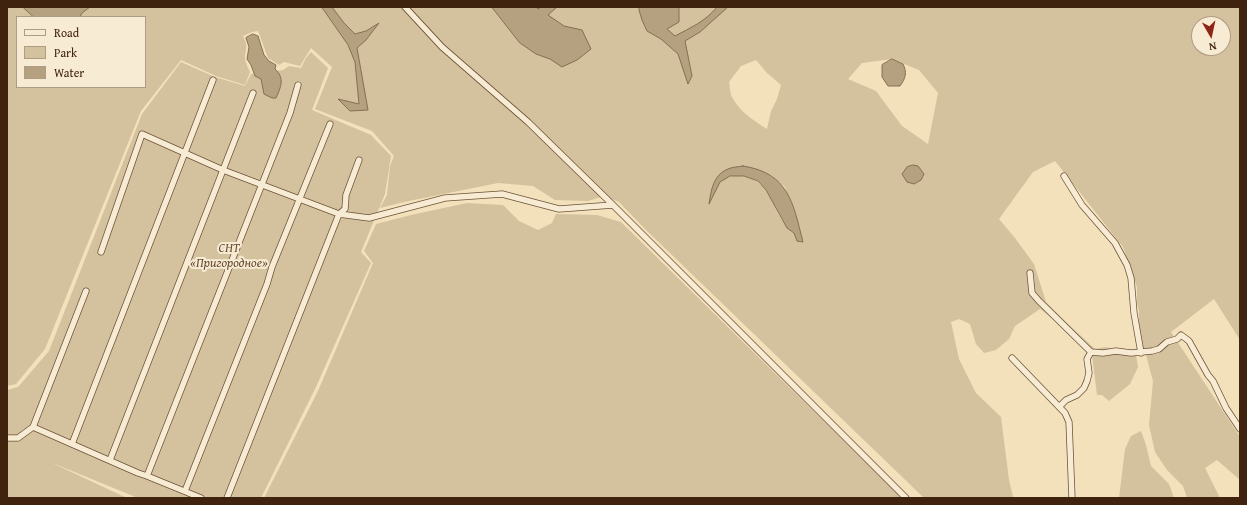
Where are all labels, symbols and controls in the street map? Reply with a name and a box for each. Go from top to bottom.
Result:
legend [16,16,146,88]
north arrow [1191,16,1231,56]
text: Road [54,24,79,41]
text: N [1208,38,1218,55]
text: Park [54,44,77,61]
text: Water [54,64,84,81]
park label: СНТ «Пригородное» [190,241,268,272]

